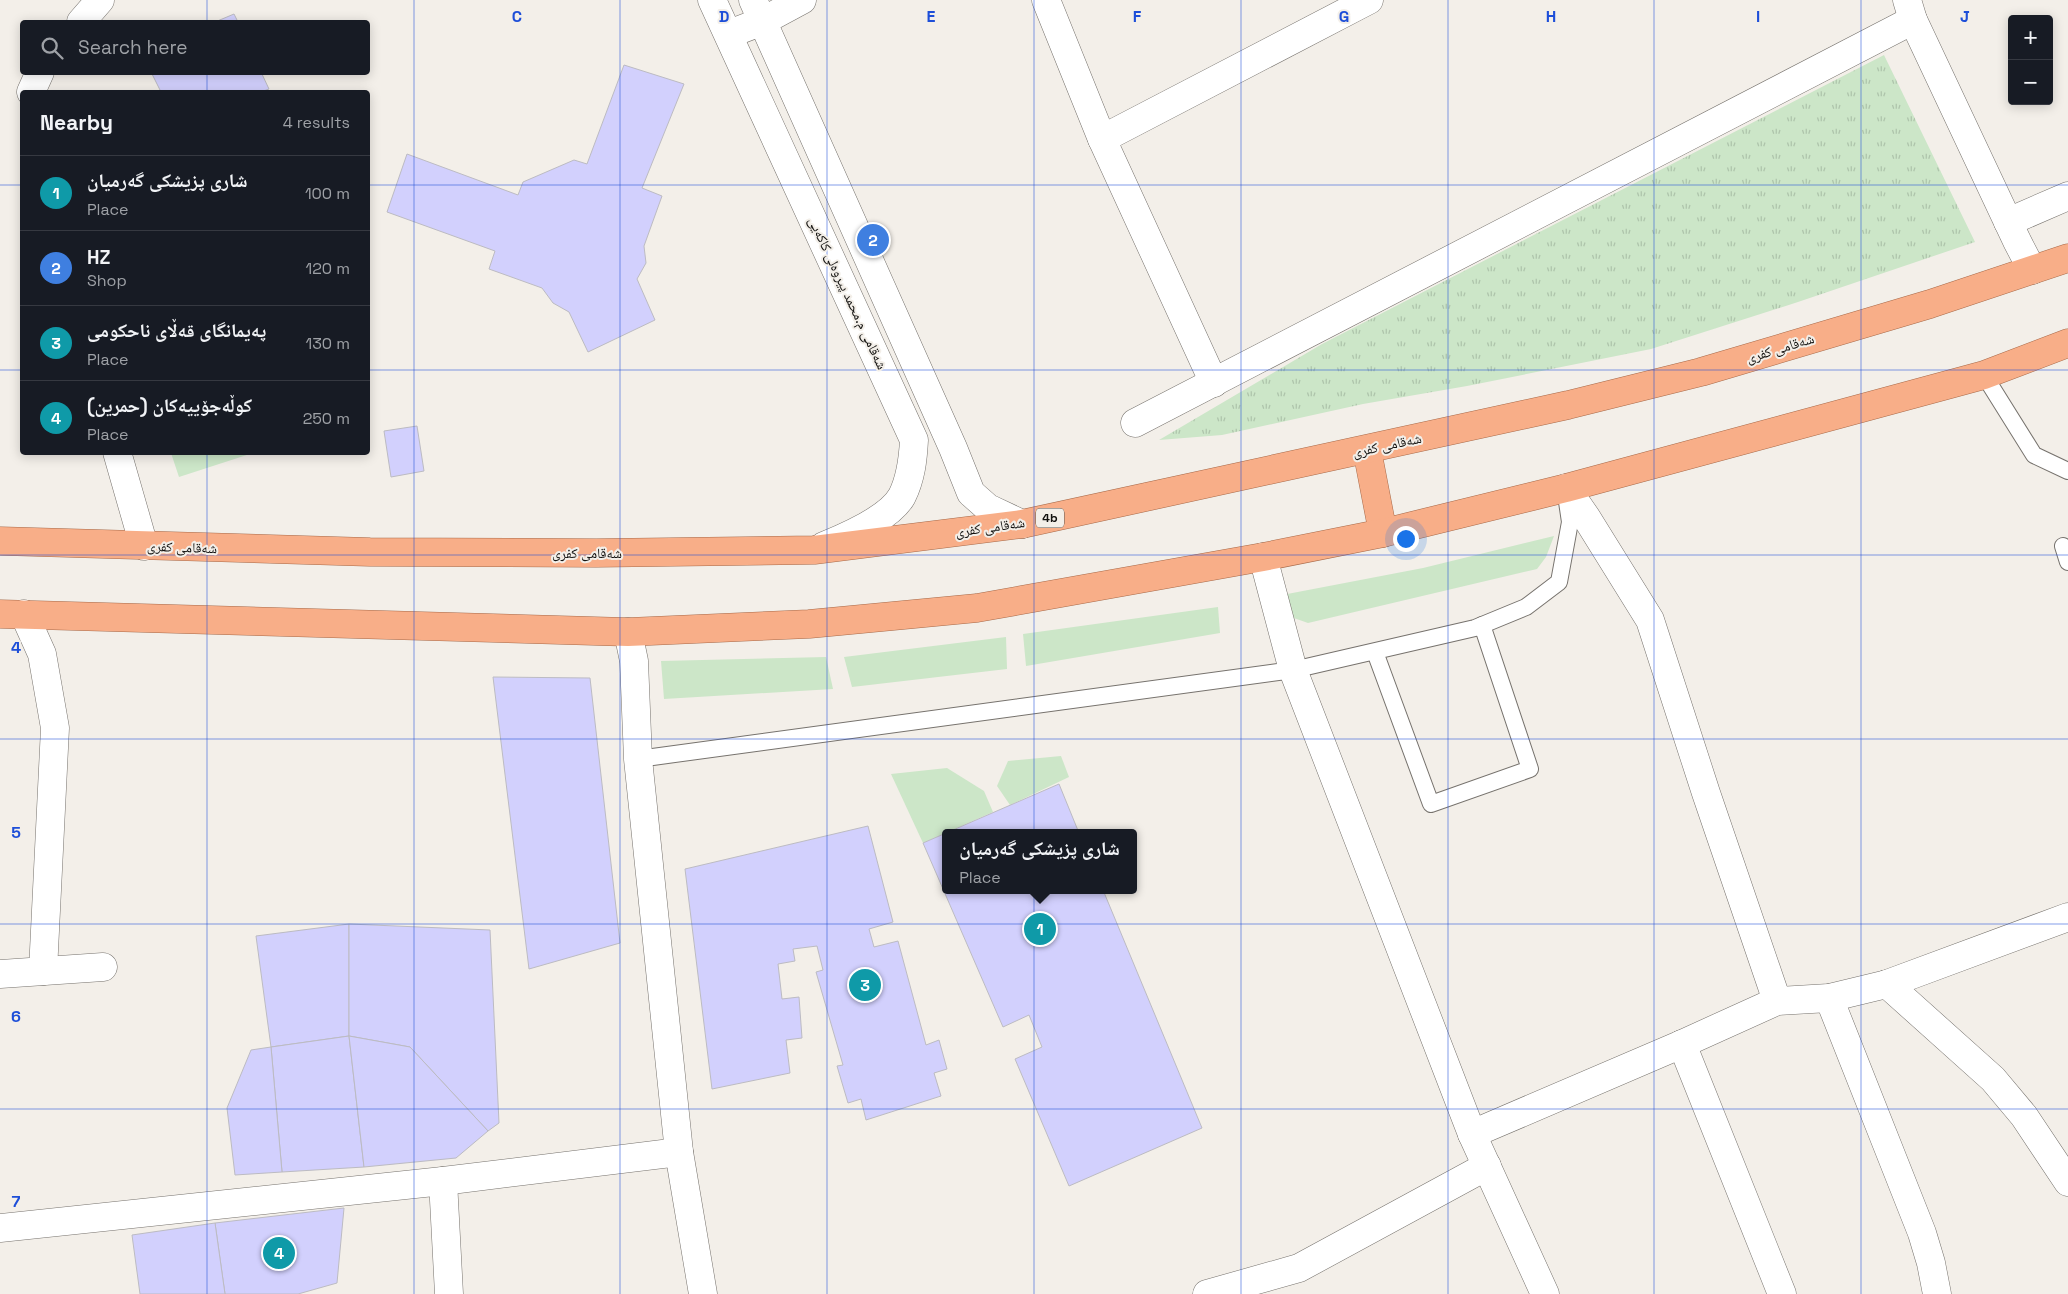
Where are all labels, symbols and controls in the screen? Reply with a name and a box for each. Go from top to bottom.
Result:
text: C [512,6,522,27]
text: D [719,6,729,27]
text: E [927,6,936,27]
text: F [1133,6,1142,27]
text: G [1339,6,1349,27]
text: H [1546,6,1556,27]
text: I [1756,6,1760,27]
text: J [1960,6,1970,27]
map controls [2008,15,2053,105]
button: + [2008,15,2053,60]
search box [20,20,370,75]
icon: search [38,34,66,62]
text: Search here [78,35,188,60]
button: − [2008,60,2053,105]
text: Nearby [40,109,113,136]
text: 4 results [283,112,350,133]
text: شاری پزیشکی گەرمیان [87,168,248,193]
text: 1 [52,183,60,204]
text: 100 m [305,183,350,204]
text: Place [87,199,129,220]
street label: شەقامی م.محمد پیروەلی کاکەیی [804,214,891,373]
pin: 2 [857,221,889,259]
text: HZ [87,245,110,270]
text: 2 [51,258,61,279]
text: 120 m [306,258,350,279]
text: Shop [87,270,127,291]
text: پەیمانگای قەڵای ناحکومی [87,318,266,343]
street label: شەقامی کفری [1744,329,1816,367]
text: 3 [51,333,61,354]
text: 130 m [306,333,350,354]
text: Place [87,349,129,370]
text: کوڵەجۆییەکان (حمرین) [87,393,252,418]
text: 4 [51,408,61,429]
text: 250 m [303,408,350,429]
text: Place [87,424,129,445]
street label: شەقامی کفری [1351,429,1423,461]
road number: 4b [1036,508,1064,528]
street label: شەقامی کفری [954,513,1026,541]
your location [1393,526,1419,552]
street label: شەقامی کفری [147,537,217,557]
street label: شەقامی کفری [552,544,622,562]
text: 4 [11,637,21,658]
text: 5 [11,822,21,843]
popup [942,829,1137,894]
text: شاری پزیشکی گەرمیان [959,836,1120,861]
text: Place [959,867,1001,888]
pin: 1 [1024,910,1056,948]
pin: 3 [849,966,881,1004]
text: 6 [11,1006,21,1027]
text: 7 [12,1191,21,1212]
pin: 4 [263,1234,295,1272]

